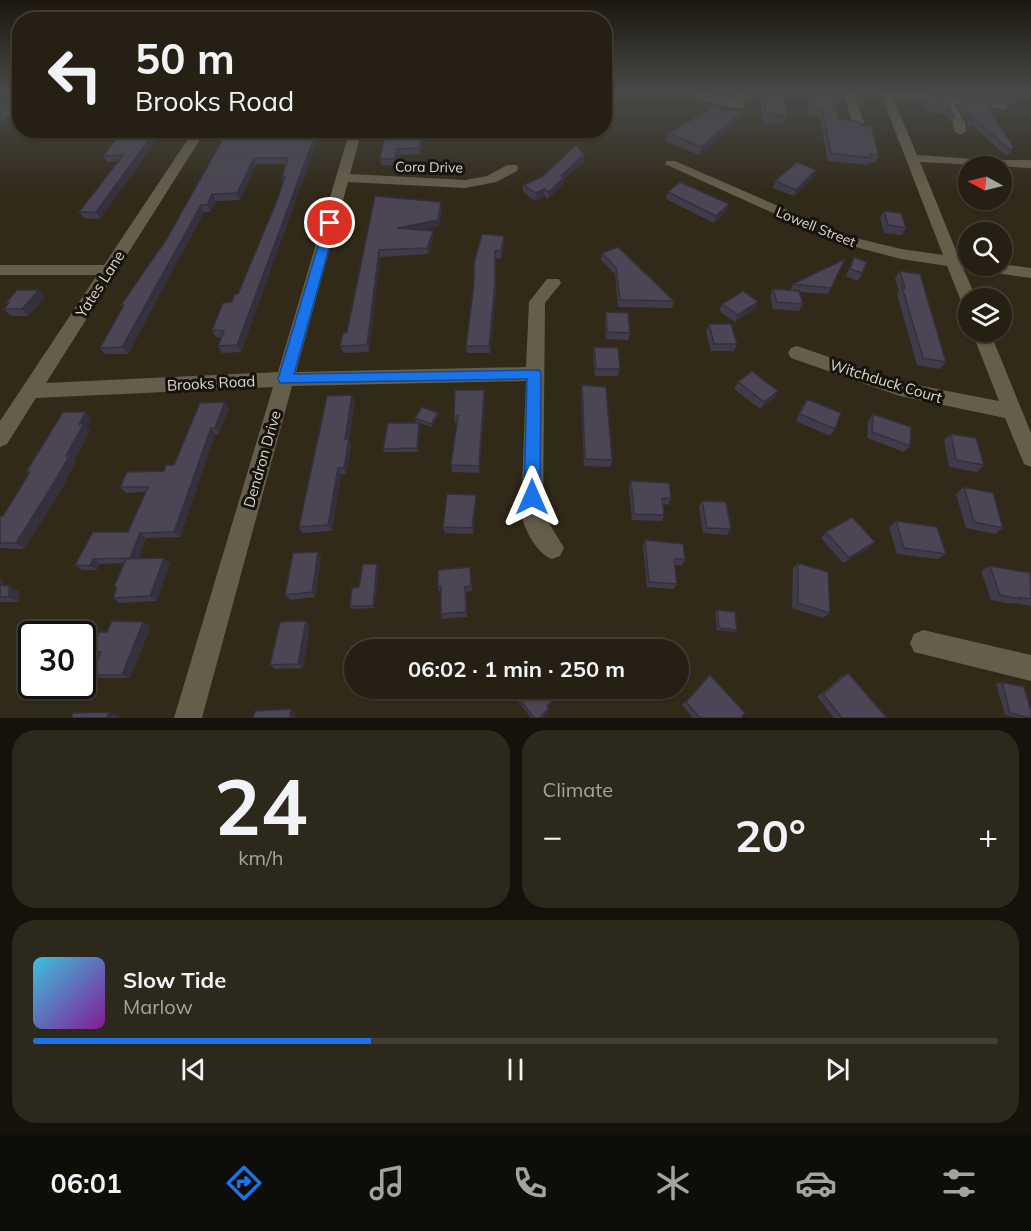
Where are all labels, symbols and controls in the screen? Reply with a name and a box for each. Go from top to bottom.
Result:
text: 50 m [135,32,235,85]
icon: left [36,36,114,114]
text: Brooks Road [135,84,294,118]
north arrow [958,156,1012,210]
map controls [958,156,1012,342]
street label: Cora Drive [395,157,463,177]
pin [304,197,355,248]
street label: Lowell Street [774,203,858,251]
icon: arrive [313,206,346,239]
button: search [958,222,1012,276]
street label: Yates Lane [71,247,129,322]
button: layers [958,288,1012,342]
street label: Witchduck Court [828,355,944,407]
street label: Brooks Road [166,371,256,395]
street label: Dendron Drive [239,408,285,510]
position arrow [500,465,564,529]
speed limit sign: 30 [18,621,96,699]
text: 06:02 · 1 min · 250 m [408,655,625,683]
text: 24 [214,757,308,855]
text: Climate [543,777,613,802]
text: 20° [735,807,806,863]
text: − [543,815,562,856]
text: + [978,815,998,856]
text: km/h [238,845,283,870]
text: Slow Tide [123,966,226,994]
text: Marlow [123,994,193,1019]
icon: previous [177,1053,210,1086]
icon: pause [499,1053,532,1086]
icon: next [821,1053,854,1086]
icon: directions [223,1162,265,1204]
icon: music [366,1162,408,1204]
icon: phone [509,1162,551,1204]
icon: climate [652,1162,694,1204]
icon: car [795,1162,837,1204]
icon: filters [938,1162,980,1204]
text: 06:01 [51,1166,122,1200]

